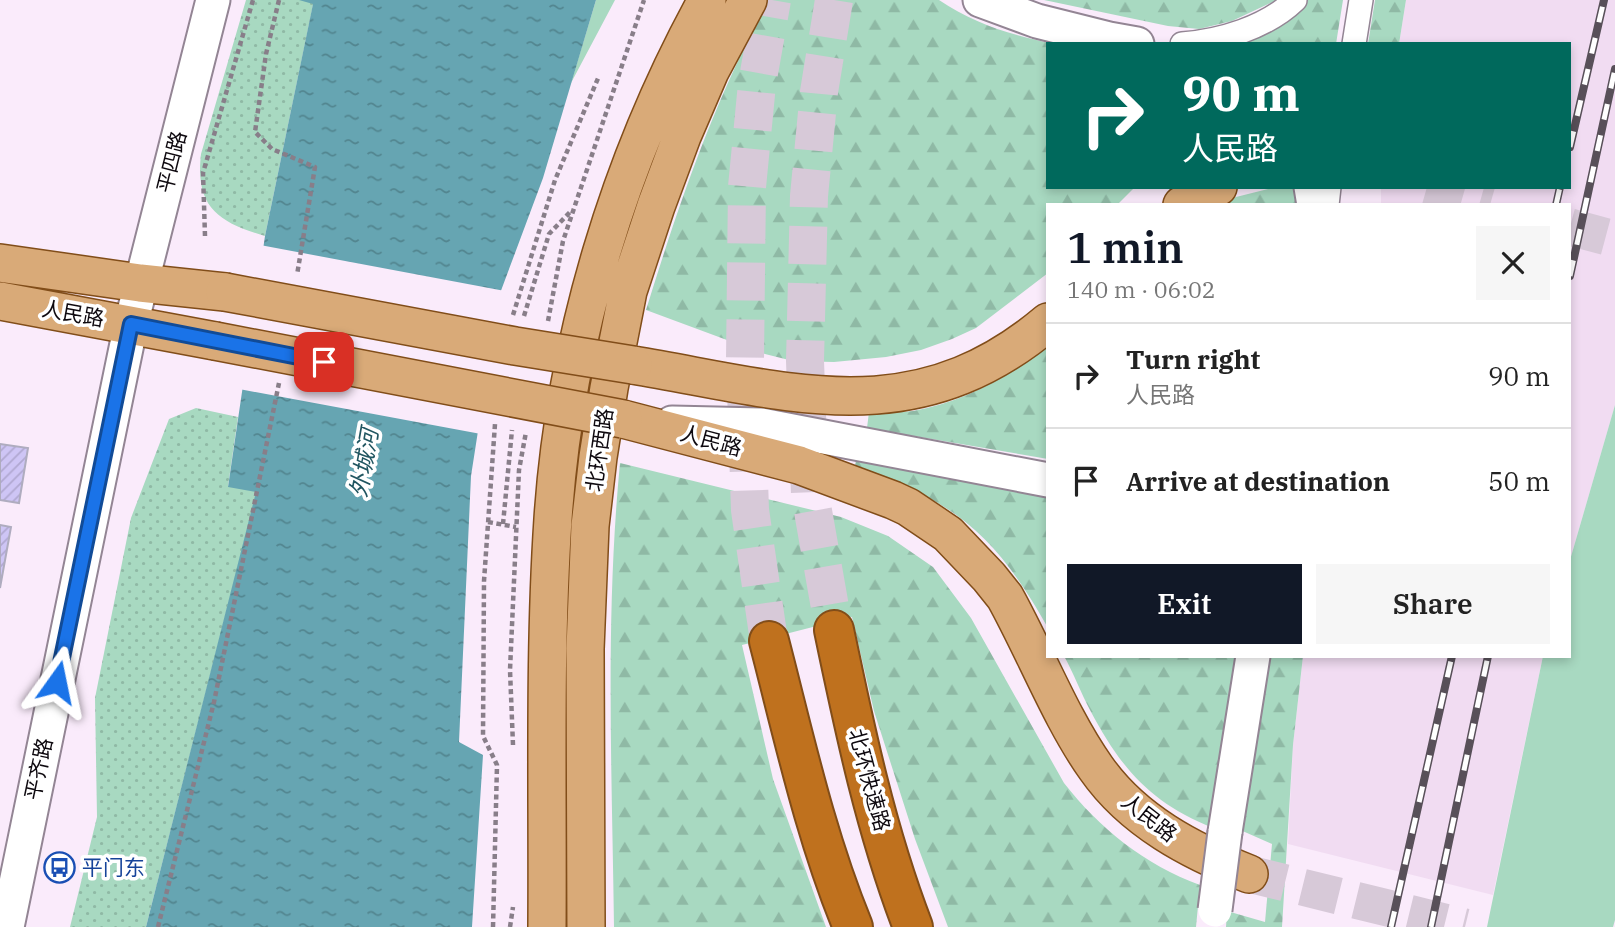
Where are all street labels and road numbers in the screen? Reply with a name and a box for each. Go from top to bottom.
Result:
street label: 平四路 [150,128,192,196]
street label: 人民路 [40,294,107,332]
street label: 北环西路 [579,406,619,493]
street label: 人民路 [677,418,745,462]
street label: 北环快速路 [843,725,897,834]
street label: 平齐路 [18,735,58,803]
street label: 人民路 [1116,787,1183,848]

